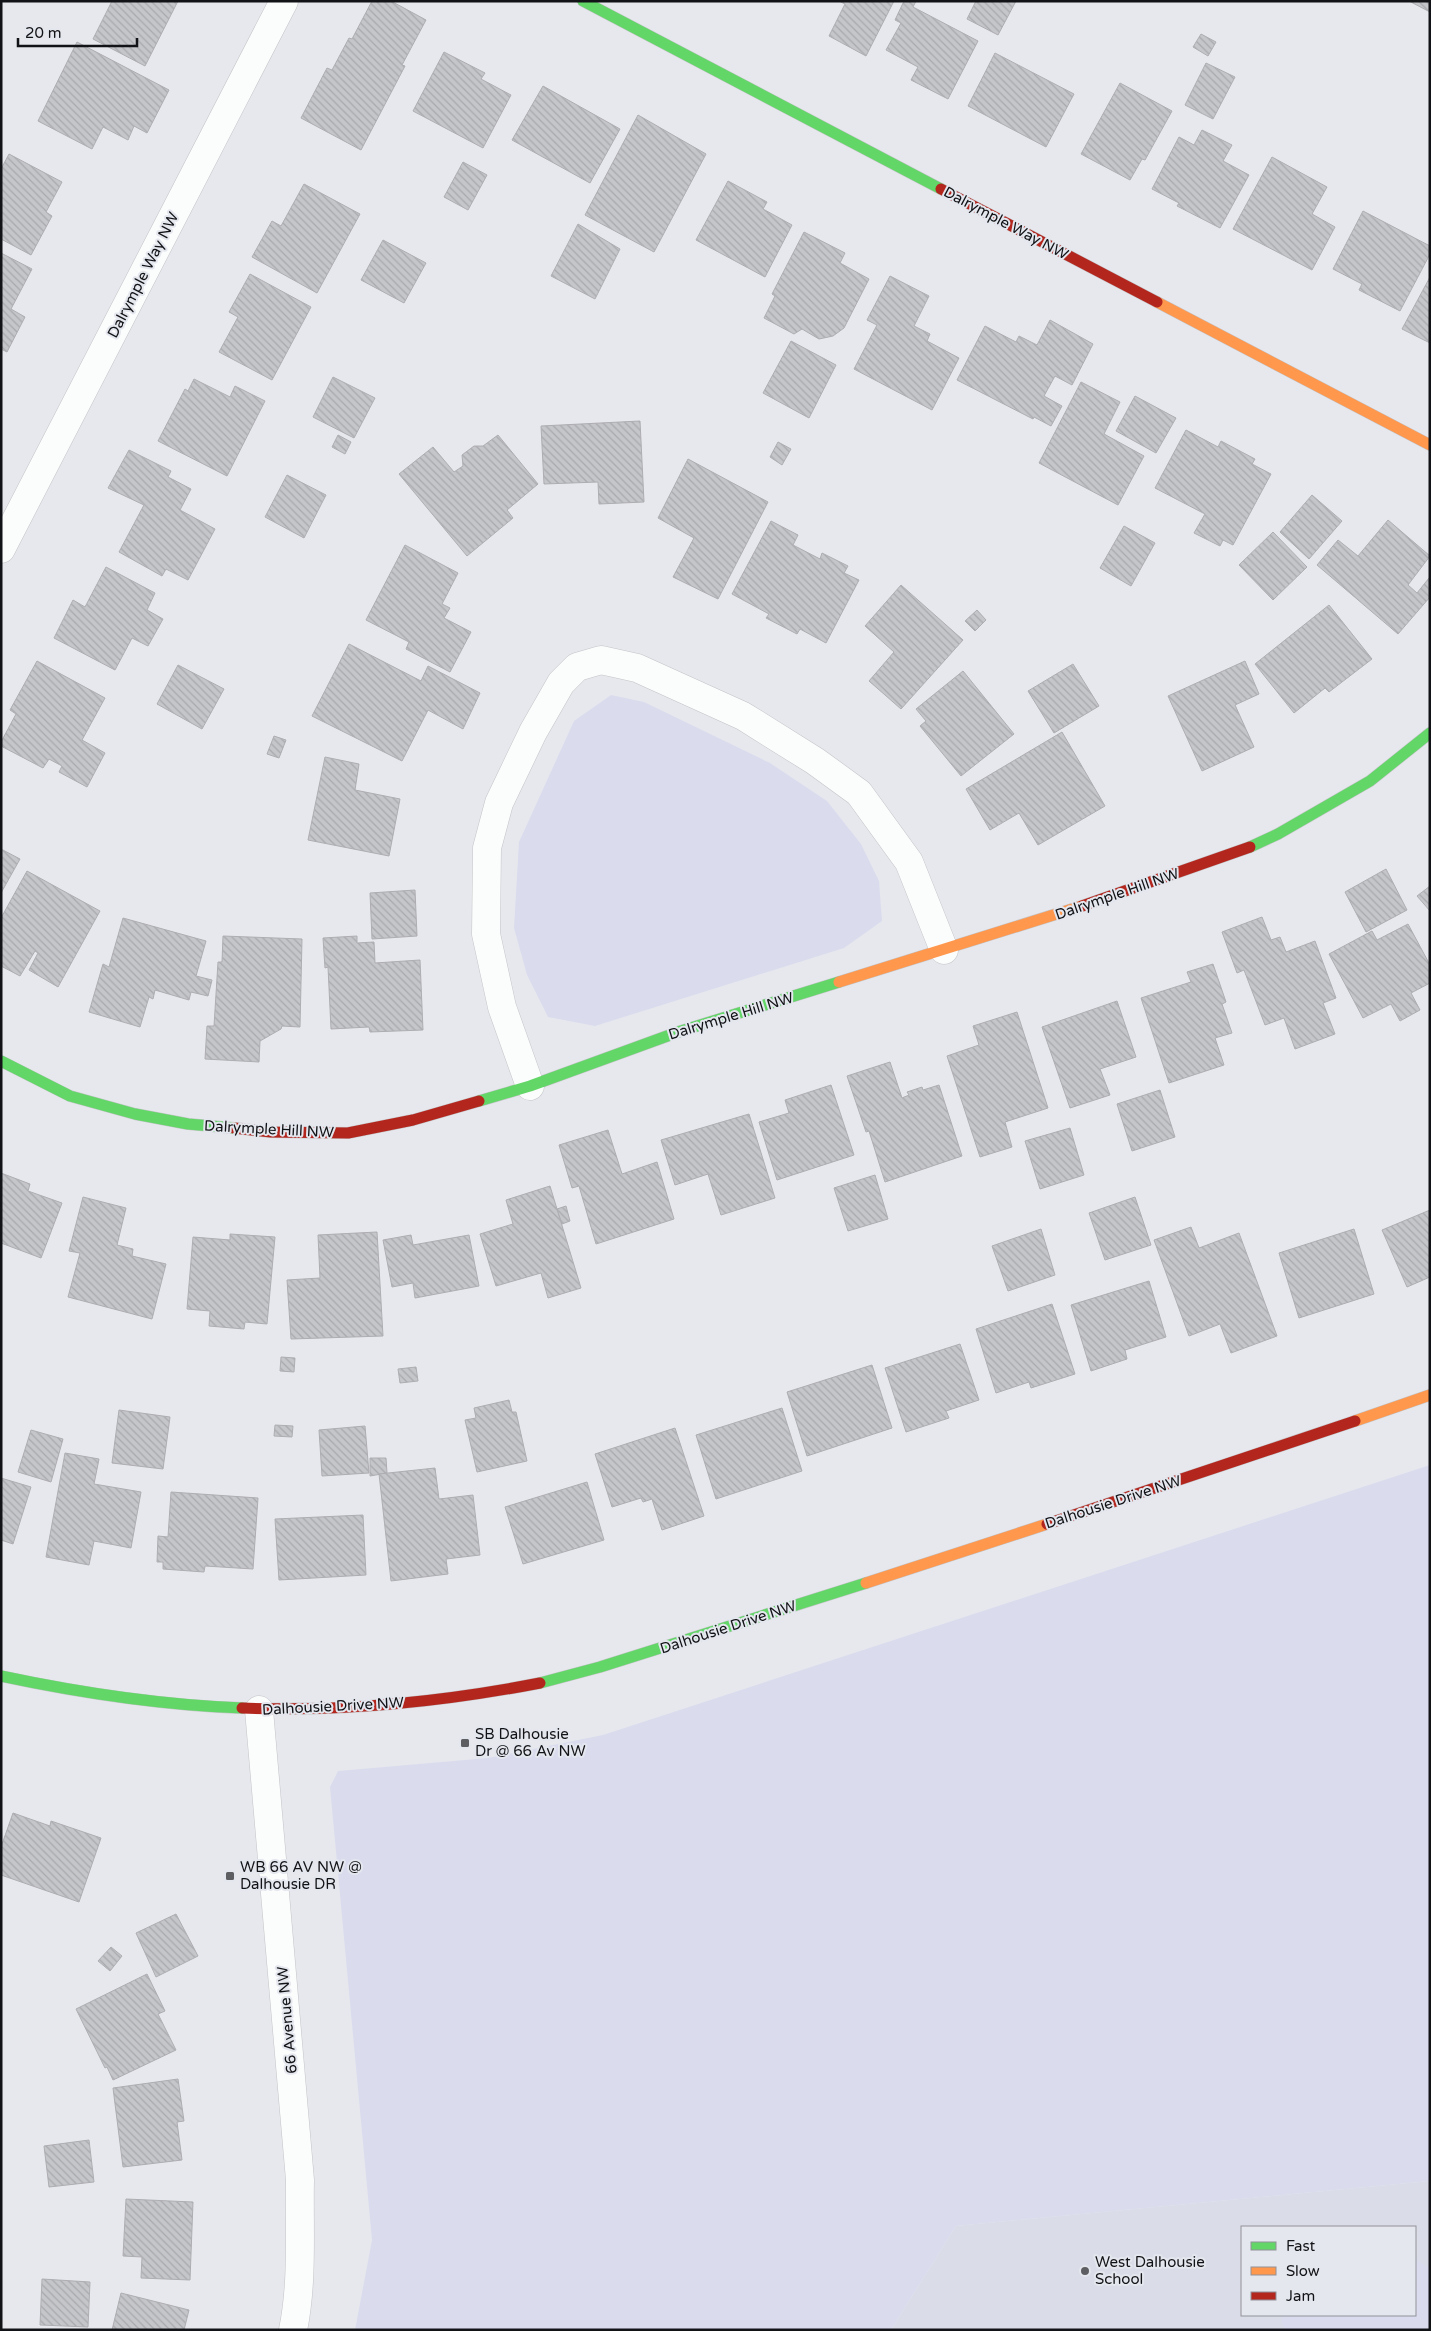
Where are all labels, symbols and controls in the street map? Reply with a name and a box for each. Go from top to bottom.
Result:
scale bar [18,15,136,47]
text: 20 m [25,24,62,42]
street label: Dalrymple Way NW [941,183,1071,263]
street label: Dalrymple Way NW [104,209,182,341]
street label: Dalrymple Hill NW [1053,864,1181,924]
street label: Dalrymple Hill NW [666,988,796,1044]
street label: Dalrymple Hill NW [204,1117,334,1141]
street label: Dalhousie Drive NW [1043,1471,1183,1533]
street label: Dalhousie Drive NW [658,1596,798,1658]
street label: Dalhousie Drive NW [262,1693,404,1719]
place label: SB Dalhousie Dr @ 66 Av NW [475,1725,586,1760]
marker: SB Dalhousie Dr @ 66 Av NW [459,1737,471,1749]
place label: WB 66 AV NW @ Dalhousie DR [240,1858,362,1893]
marker: WB 66 AV NW @ Dalhousie DR [224,1870,236,1882]
street label: 66 Avenue NW [273,1966,301,2074]
legend [1241,2226,1416,2316]
text: Fast [1286,2237,1316,2255]
place label: West Dalhousie School [1095,2253,1205,2288]
text: Slow [1286,2262,1320,2280]
marker: West Dalhousie School [1079,2265,1091,2277]
text: Jam [1286,2287,1315,2305]

